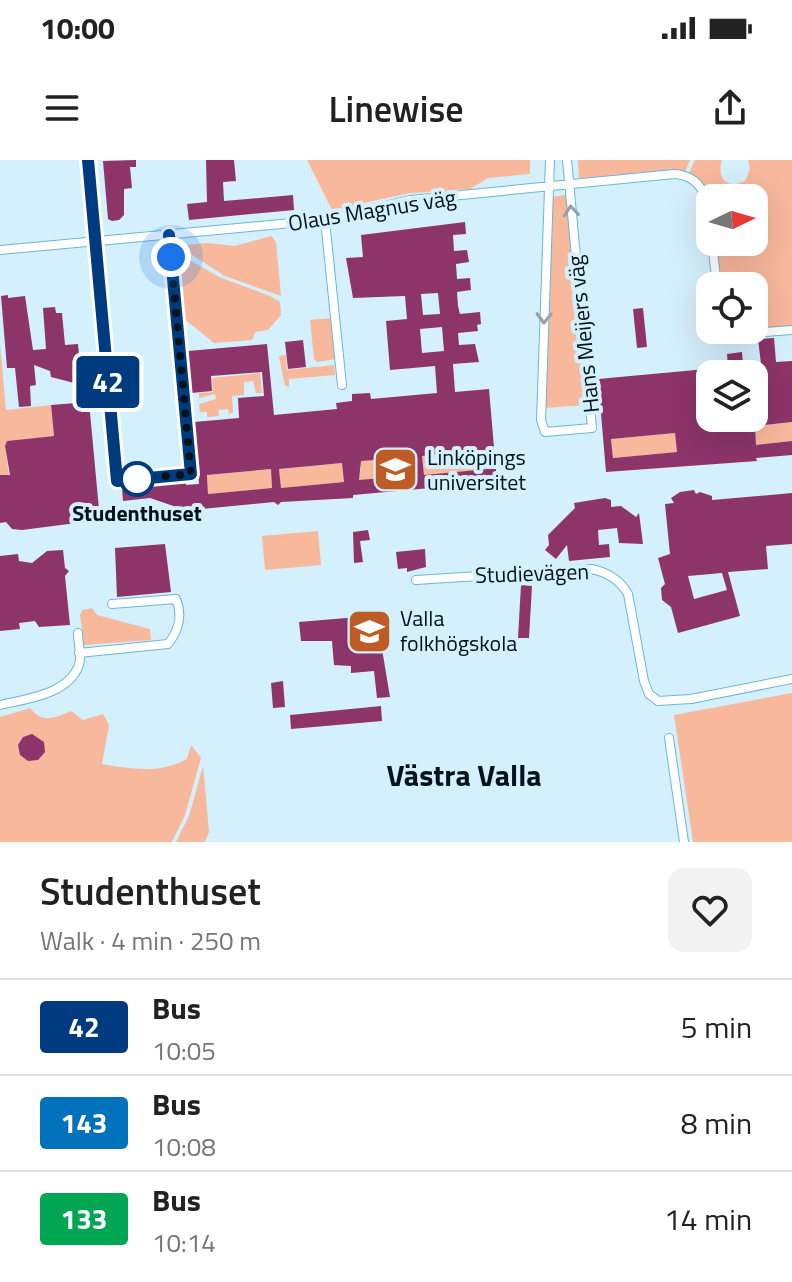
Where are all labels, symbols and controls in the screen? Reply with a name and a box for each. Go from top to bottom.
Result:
text: 10:00 [40,5,115,51]
text: Linewise [328,81,464,136]
icon: menu [40,86,84,130]
icon: share [708,86,752,130]
street label: Olaus Magnus väg [286,180,458,240]
north arrow [696,184,768,256]
map controls [696,184,768,432]
one-way arrow [563,204,580,217]
your location [151,237,191,277]
street label: Hans Meijers väg [558,253,608,415]
button: locate [696,272,768,344]
one-way arrow [536,312,553,325]
line badge: 42 [72,356,144,408]
text: 42 [92,360,124,403]
button: layers [696,360,768,432]
place label: Linköpings universitet [427,440,526,499]
school or university icon: Linköpings universitet [372,446,420,494]
marker: Studenthuset [120,462,154,496]
place label: Studenthuset [72,496,202,530]
street label: Studievägen [474,554,590,592]
place label: Valla folkhögskola [400,601,517,660]
school or university icon: Valla folkhögskola [345,607,393,655]
district label: Västra Valla [386,752,542,798]
text: Studenthuset [40,862,261,920]
button: heart [668,868,752,952]
text: Walk · 4 min · 250 m [40,921,261,960]
text: Bus [152,985,201,1031]
text: 5 min [681,1004,752,1050]
text: 42 [68,1005,100,1048]
text: 10:05 [152,1031,216,1070]
text: Bus [152,1081,201,1127]
text: 8 min [681,1100,752,1146]
text: 143 [60,1101,108,1144]
text: 10:08 [152,1127,216,1166]
text: Bus [152,1177,201,1223]
text: 14 min [664,1196,752,1242]
text: 133 [60,1197,108,1240]
text: 10:14 [152,1223,216,1262]

